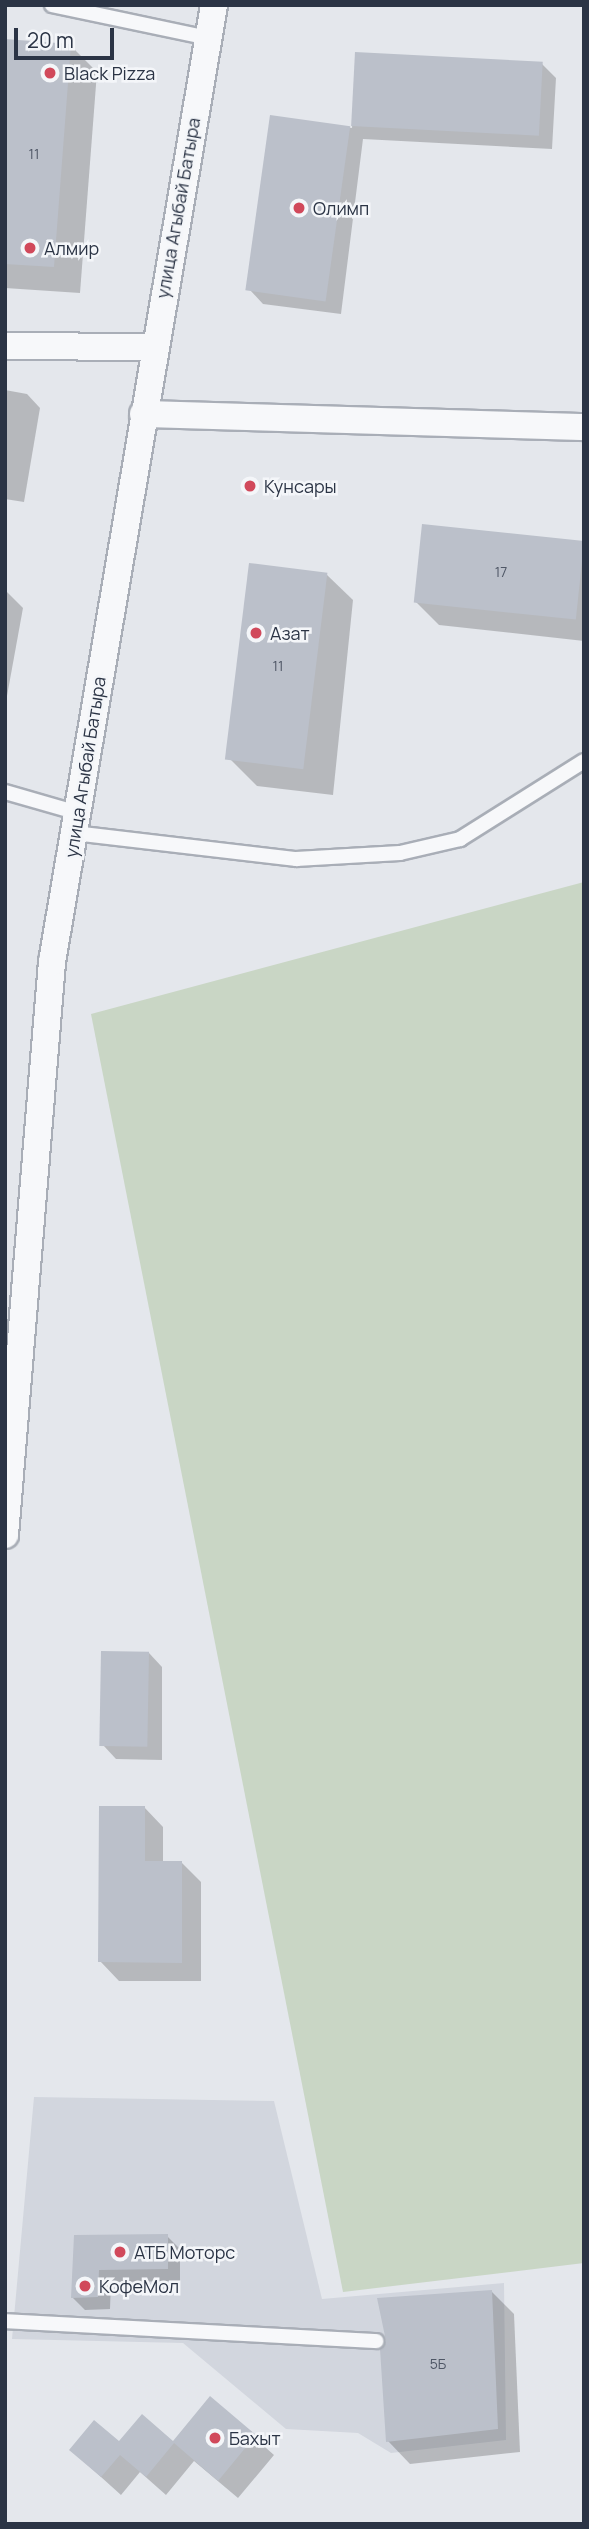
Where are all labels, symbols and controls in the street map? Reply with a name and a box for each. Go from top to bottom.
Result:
scale bar [18,14,117,58]
text: 20 m [27,26,74,54]
place label: Black Pizza [64,62,155,84]
marker: Black Pizza [42,65,58,81]
street label: улица Агыбай Батыра [151,116,205,300]
house number: 11 [29,146,39,162]
place label: Олимп [313,197,369,219]
marker: Олимп [291,200,307,216]
place label: Алмир [44,237,99,259]
marker: Алмир [22,240,38,256]
place label: Кунсары [264,475,337,497]
marker: Кунсары [242,478,258,494]
house number: 17 [495,564,507,580]
place label: Азат [270,622,310,644]
marker: Азат [248,625,264,641]
house number: 11 [273,658,283,674]
street label: улица Агыбай Батыра [60,675,110,859]
place label: АТБ Моторс [134,2241,235,2263]
marker: АТБ Моторс [112,2244,128,2260]
place label: КофеМол [99,2275,179,2297]
marker: КофеМол [77,2278,93,2294]
house number: 5Б [430,2356,446,2372]
place label: Бахыт [229,2427,281,2449]
marker: Бахыт [207,2430,223,2446]

